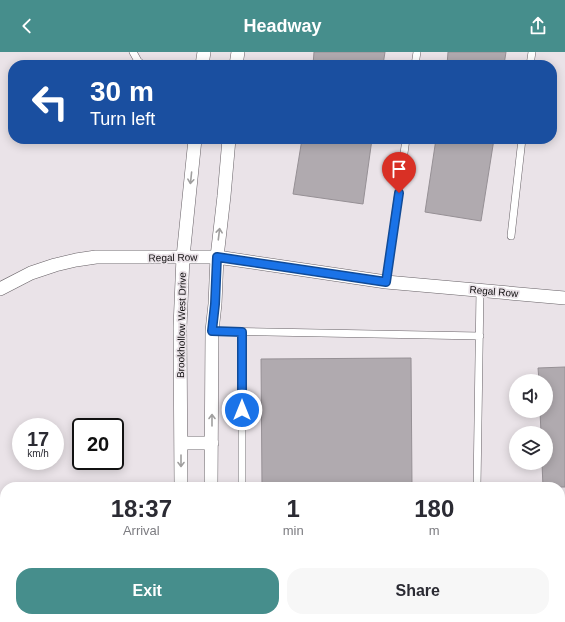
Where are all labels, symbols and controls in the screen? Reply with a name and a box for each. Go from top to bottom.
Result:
icon: back [16,15,38,37]
icon: share [527,15,549,37]
text: Headway [243,16,322,36]
icon: left [24,76,76,128]
text: 30 m [90,76,154,107]
text: Turn left [90,109,155,129]
pin [382,152,416,193]
icon: arrive [388,158,410,180]
one-way arrow [187,171,195,184]
one-way arrow [216,228,223,241]
street label: Regal Row [148,252,198,263]
street label: Brookhollow West Drive [175,272,188,378]
street label: Regal Row [469,284,520,299]
map controls [509,374,553,470]
button: sound [509,374,553,418]
position arrow [221,389,263,431]
one-way arrow [208,414,216,427]
speed limit sign: 20 [72,418,124,470]
button: layers [509,426,553,470]
text: 17 [27,428,49,450]
text: km/h [27,448,49,459]
one-way arrow [177,454,185,467]
text: 18:37 [111,495,172,522]
text: 1 [286,495,300,522]
text: 180 [414,495,454,522]
text: Arrival [123,523,160,538]
text: min [283,523,304,538]
text: m [429,523,440,538]
button: Exit [16,568,279,614]
button: Share [287,568,549,614]

